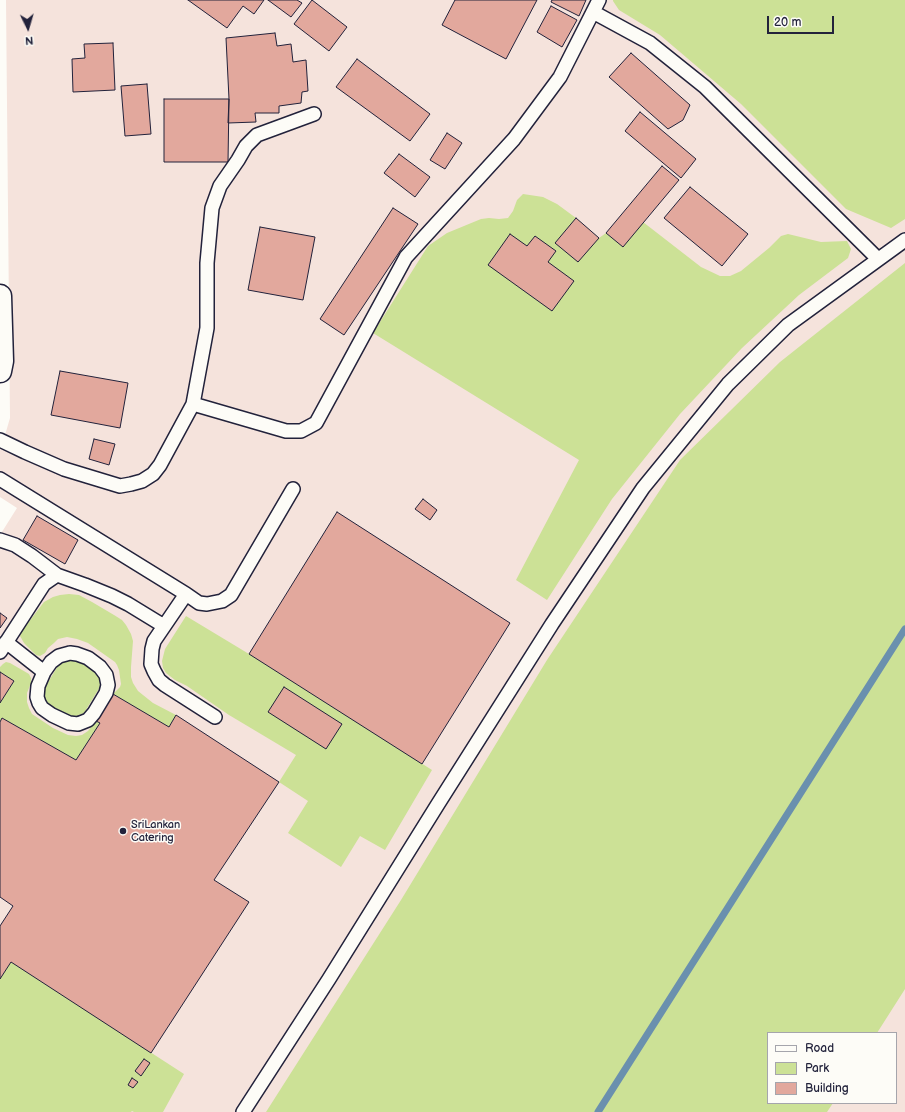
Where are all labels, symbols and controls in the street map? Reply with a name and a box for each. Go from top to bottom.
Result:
north arrow [8,8,48,48]
scale bar [769,8,836,34]
text: 20 m [774,15,801,30]
text: N [24,34,34,47]
place label: SriLankan Catering [131,818,180,844]
marker: SriLankan Catering [118,826,128,836]
legend [767,1032,897,1104]
text: Road [805,1041,834,1056]
text: Park [805,1061,829,1076]
text: Building [805,1081,849,1096]

